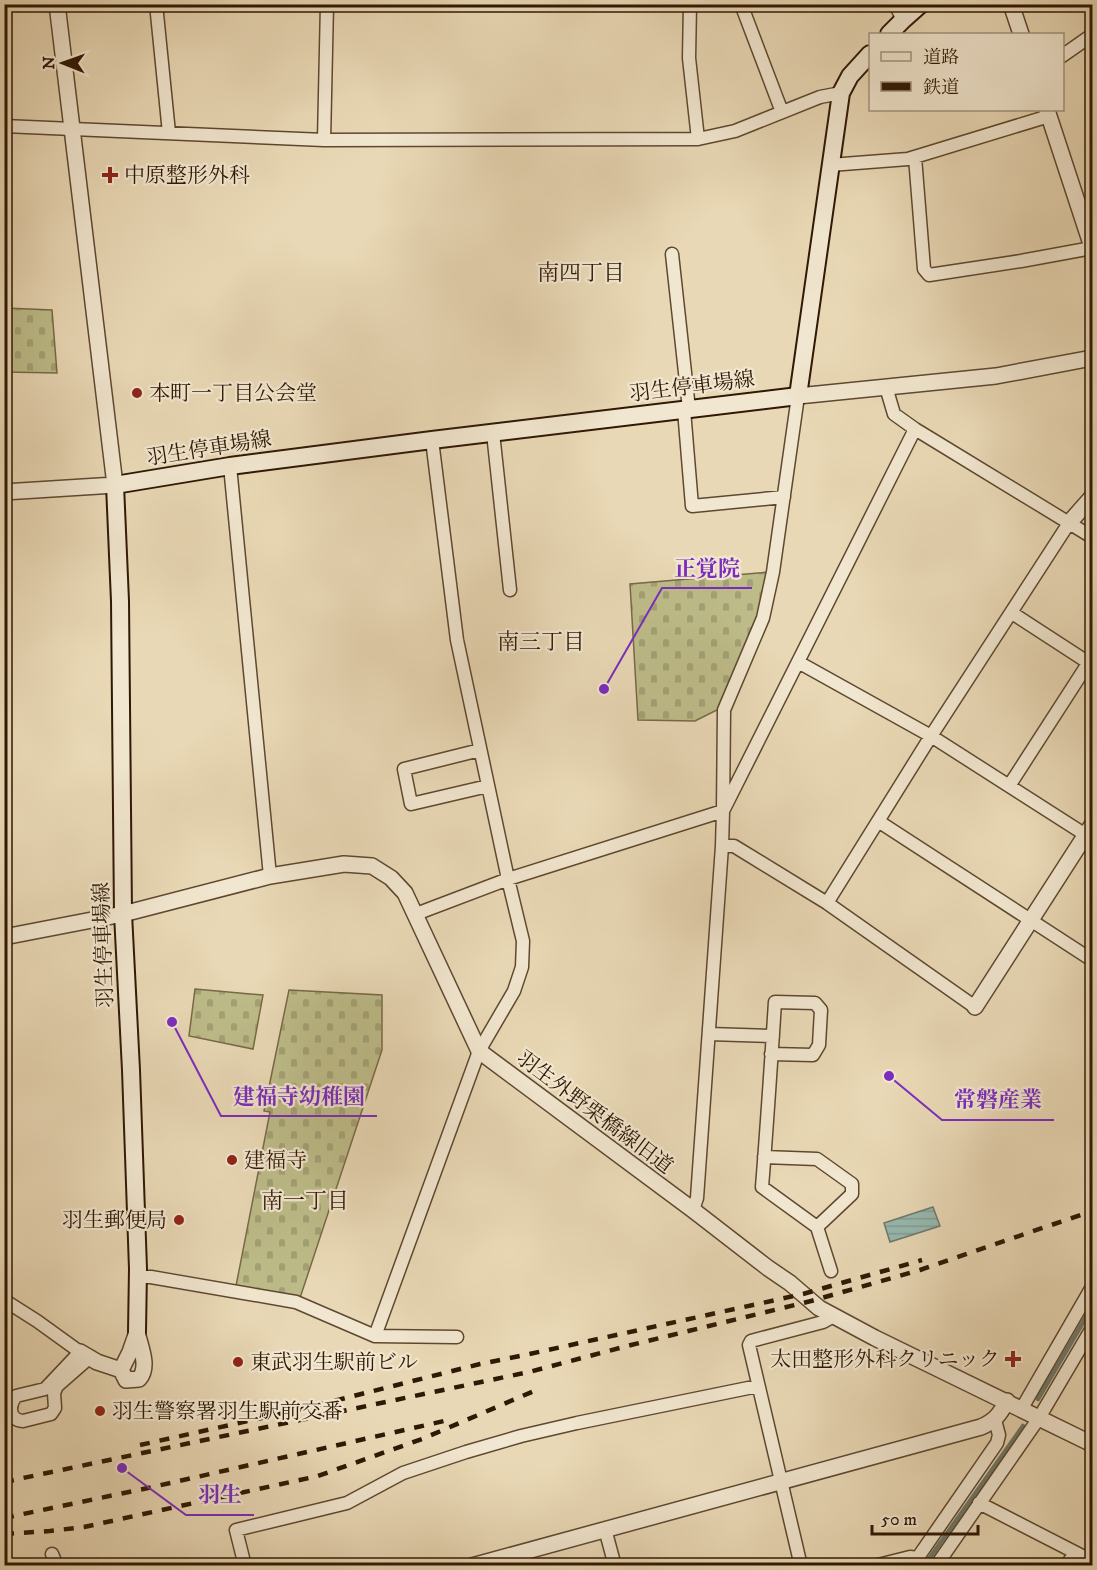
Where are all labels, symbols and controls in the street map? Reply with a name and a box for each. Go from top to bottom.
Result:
north arrow [33,33,93,93]
legend [869,33,1064,111]
text: 道路 [923,47,959,69]
text: N [39,56,59,69]
text: 鉄道 [923,77,959,99]
place label: 中原整形外科 [124,163,250,189]
marker: 中原整形外科 [101,166,119,184]
district label: 南四丁目 [537,260,625,287]
street label: 羽生停車場線 [628,366,756,408]
place label: 本町一丁目公会堂 [149,381,317,407]
marker: 本町一丁目公会堂 [130,386,144,400]
street label: 羽生停車場線 [145,426,273,472]
callout: 正覚院 [662,548,752,588]
text: 正覚院 [674,556,740,583]
district label: 南三丁目 [497,629,585,656]
street label: 羽生停車場線 [89,882,119,1008]
street label: 羽生外野栗橋線旧道 [511,1046,678,1180]
callout: 建福寺幼稚園 [221,1076,377,1116]
callout: 常磐産業 [942,1080,1054,1120]
text: 建福寺幼稚園 [233,1084,365,1111]
text: 常磐産業 [954,1087,1042,1114]
place label: 建福寺 [244,1148,307,1174]
marker: 建福寺 [225,1153,239,1167]
district label: 南一丁目 [261,1188,349,1215]
place label: 羽生郵便局 [62,1208,167,1234]
marker: 羽生郵便局 [172,1213,186,1227]
place label: 太田整形外科クリニック [770,1347,1000,1373]
place label: 東武羽生駅前ビル [250,1350,418,1376]
marker: 太田整形外科クリニック [1004,1350,1022,1368]
marker: 東武羽生駅前ビル [231,1355,245,1369]
place label: 羽生警察署羽生駅前交番 [112,1399,343,1425]
marker: 羽生警察署羽生駅前交番 [93,1404,107,1418]
callout: 羽生 [186,1475,254,1515]
text: 羽生 [198,1482,242,1509]
scale bar [872,1498,978,1536]
text: 50 m [881,1509,917,1531]

